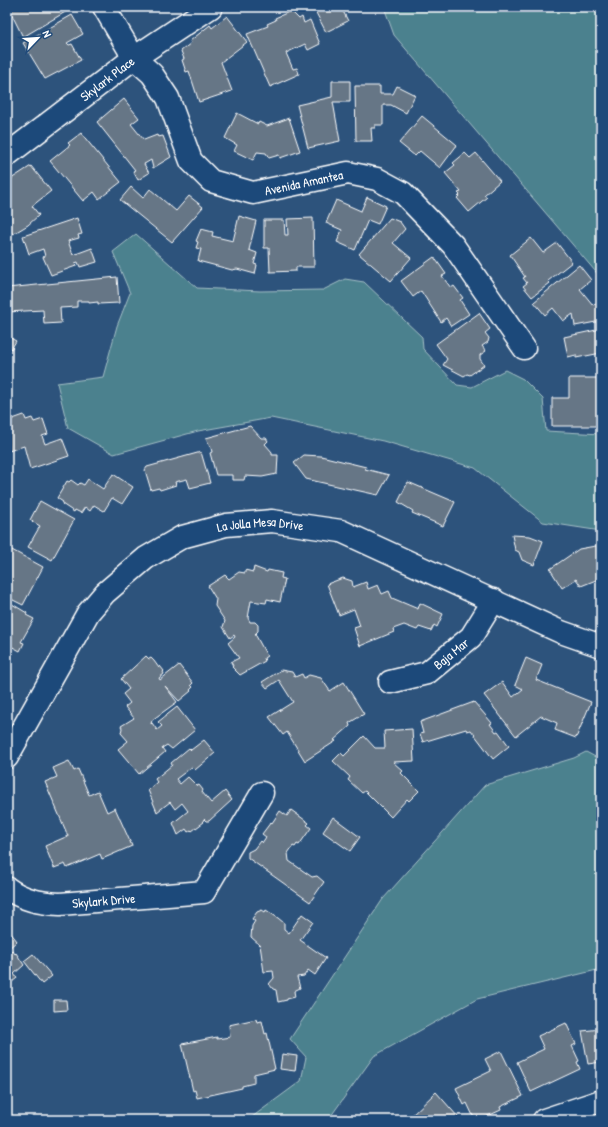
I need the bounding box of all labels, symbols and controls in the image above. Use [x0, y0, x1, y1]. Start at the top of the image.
north arrow [18, 18, 58, 58]
text: N [39, 28, 55, 40]
street label: Skylark Place [76, 52, 138, 105]
street label: Avenida Amantea [263, 165, 345, 199]
street label: La Jolla Mesa Drive [215, 512, 305, 536]
street label: Baja Mar [429, 634, 472, 673]
street label: Skylark Drive [71, 889, 136, 912]

